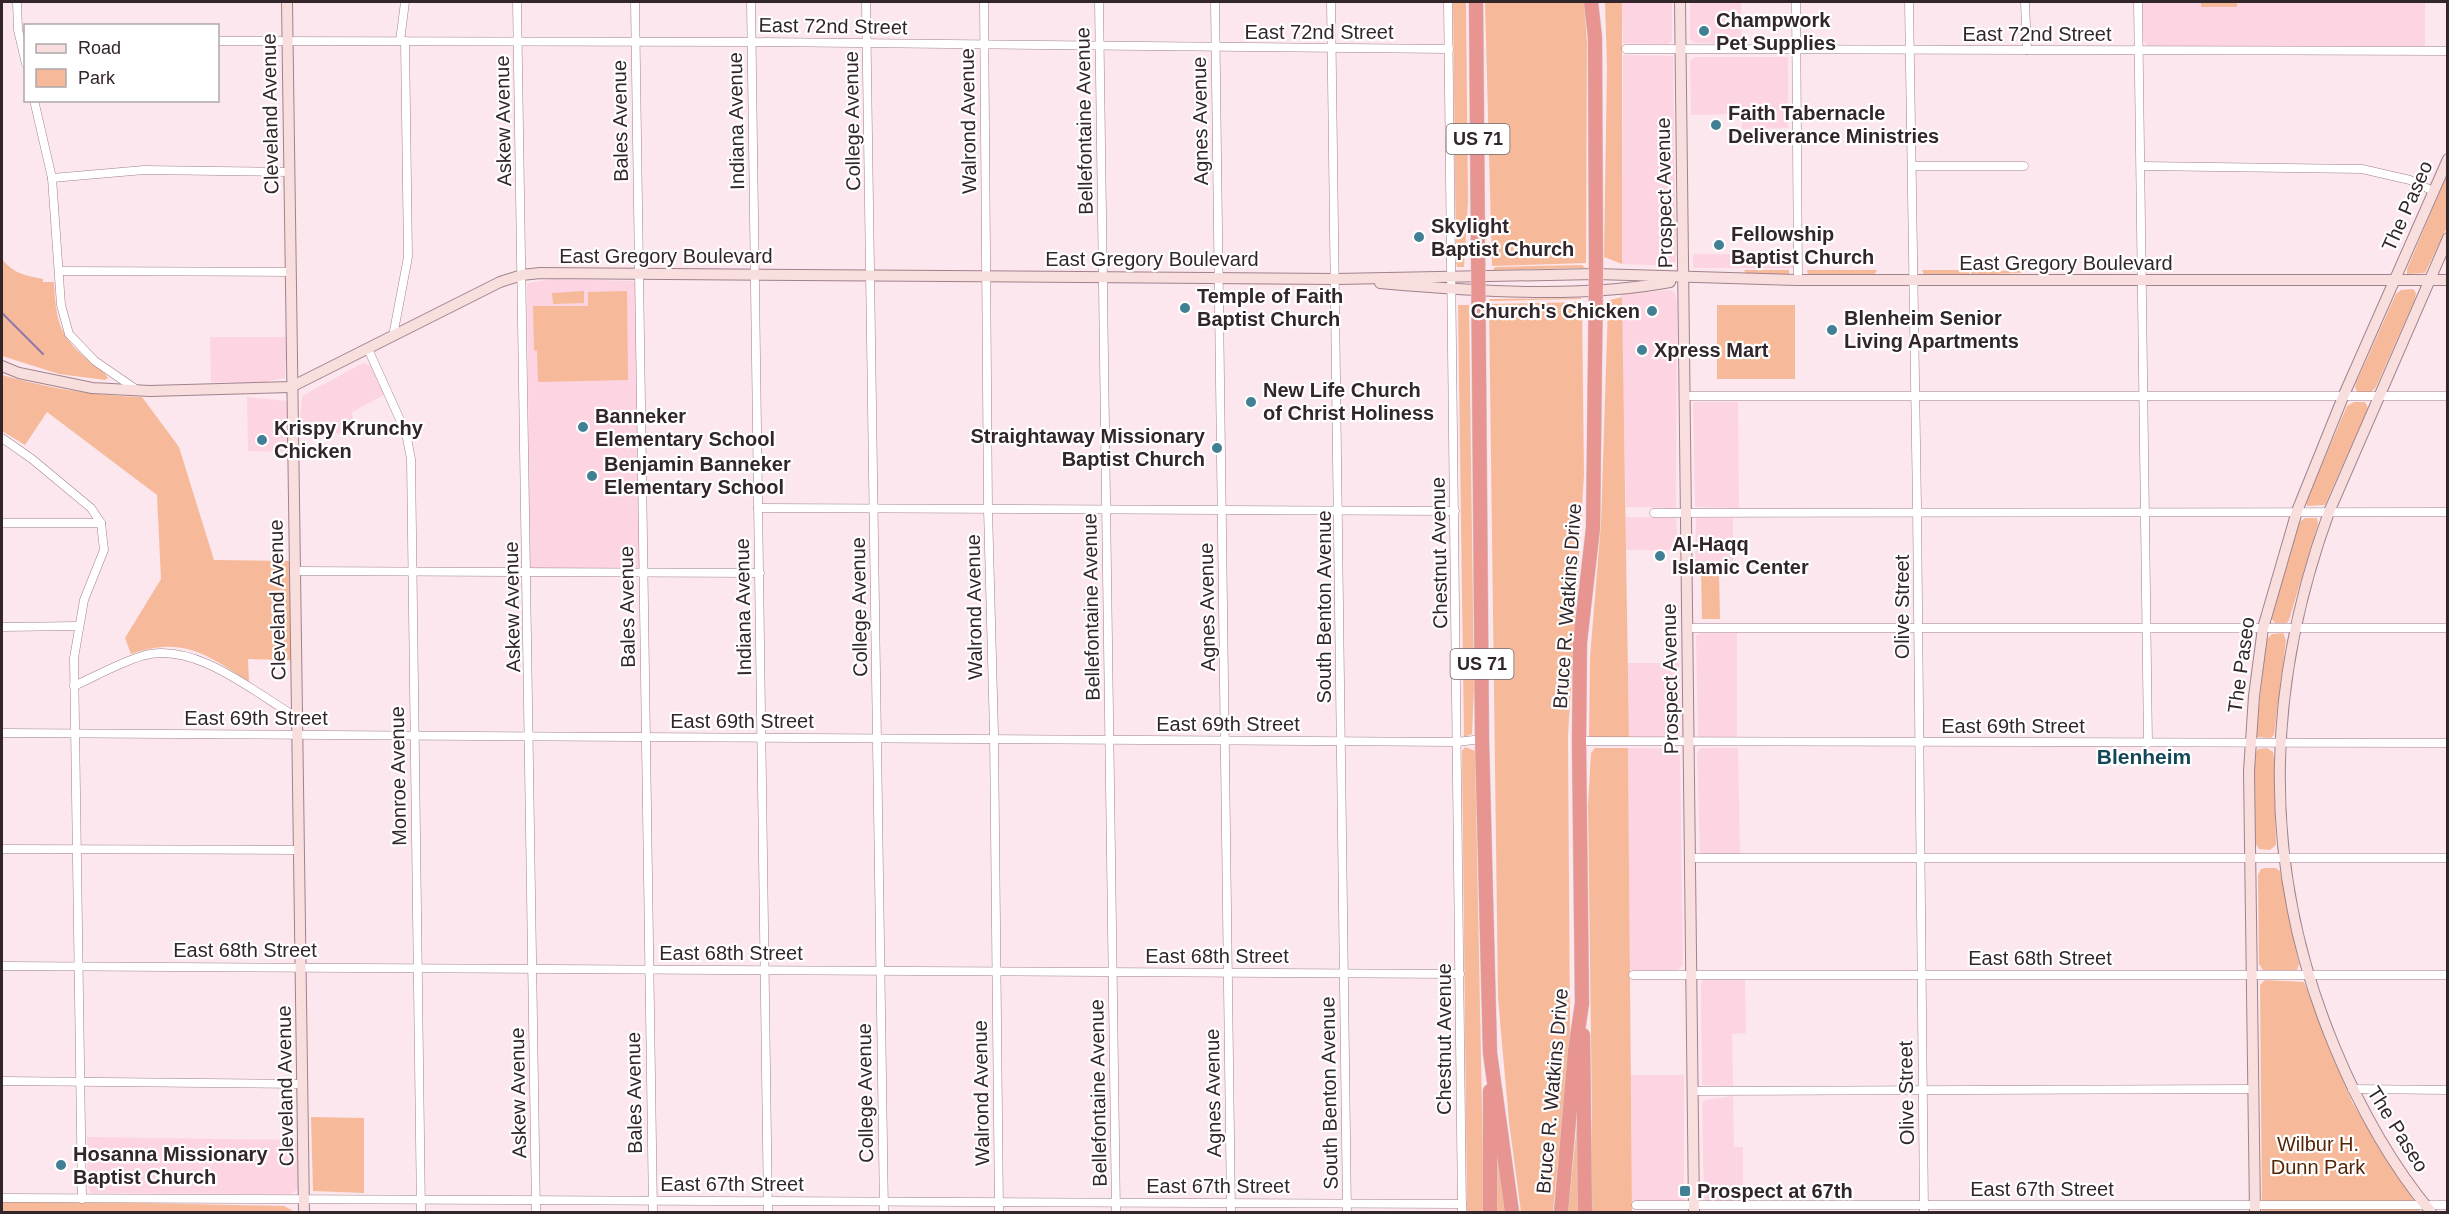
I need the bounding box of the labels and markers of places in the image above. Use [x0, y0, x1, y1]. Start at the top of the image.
place label: Champwork Pet Supplies [1716, 9, 1836, 54]
marker: Champwork Pet Supplies [1697, 24, 1711, 38]
place label: Faith Tabernacle Deliverance Ministries [1728, 102, 1939, 147]
marker: Faith Tabernacle Deliverance Ministries [1709, 118, 1723, 132]
place label: Skylight Baptist Church [1431, 215, 1574, 260]
place label: Fellowship Baptist Church [1731, 223, 1874, 268]
marker: Skylight Baptist Church [1412, 230, 1426, 244]
marker: Fellowship Baptist Church [1712, 238, 1726, 252]
place label: Temple of Faith Baptist Church [1197, 285, 1343, 330]
place label: Church's Chicken [1471, 300, 1640, 322]
marker: Temple of Faith Baptist Church [1178, 301, 1192, 315]
marker: Church's Chicken [1645, 304, 1659, 318]
place label: Blenheim Senior Living Apartments [1844, 307, 2019, 352]
marker: Blenheim Senior Living Apartments [1825, 323, 1839, 337]
place label: Xpress Mart [1654, 339, 1769, 361]
marker: Xpress Mart [1635, 343, 1649, 357]
place label: New Life Church of Christ Holiness [1263, 379, 1434, 424]
marker: New Life Church of Christ Holiness [1244, 395, 1258, 409]
place label: Banneker Elementary School [595, 405, 775, 450]
place label: Krispy Krunchy Chicken [274, 417, 424, 462]
marker: Banneker Elementary School [576, 420, 590, 434]
place label: Straightaway Missionary Baptist Church [970, 425, 1206, 470]
marker: Krispy Krunchy Chicken [255, 433, 269, 447]
marker: Straightaway Missionary Baptist Church [1210, 441, 1224, 455]
place label: Benjamin Banneker Elementary School [604, 453, 791, 498]
marker: Benjamin Banneker Elementary School [585, 469, 599, 483]
place label: Al-Haqq Islamic Center [1672, 533, 1809, 578]
marker: Al-Haqq Islamic Center [1653, 549, 1667, 563]
place label: Hosanna Missionary Baptist Church [73, 1143, 268, 1188]
marker: Hosanna Missionary Baptist Church [54, 1158, 68, 1172]
place label: Prospect at 67th [1697, 1180, 1853, 1202]
marker: Prospect at 67th [1678, 1184, 1692, 1198]

